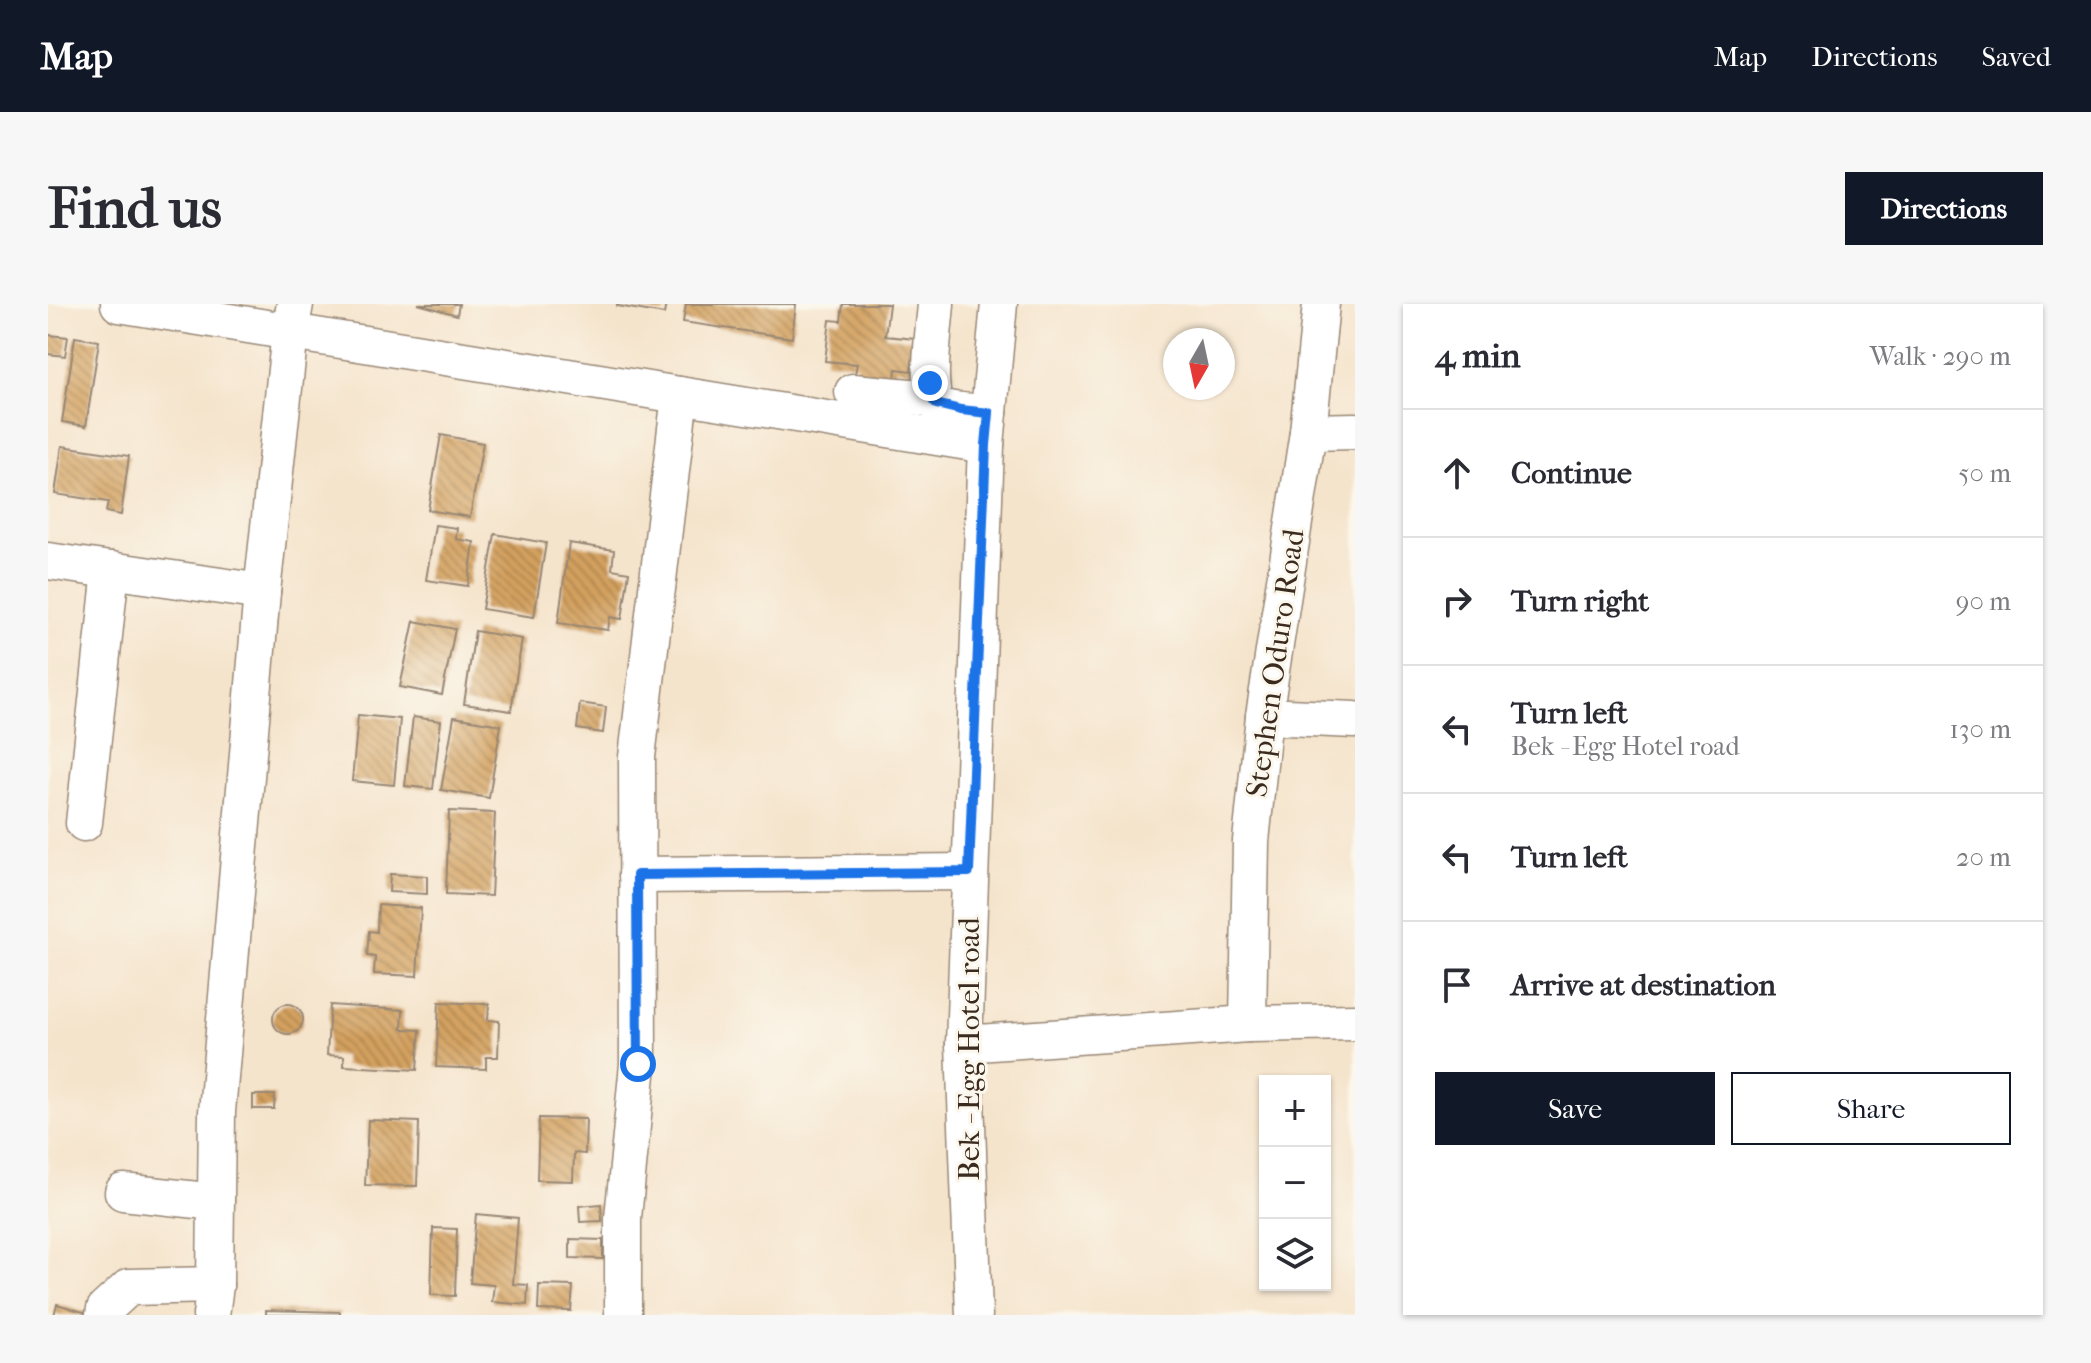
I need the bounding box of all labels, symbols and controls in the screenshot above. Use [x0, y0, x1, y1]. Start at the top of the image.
text: Map [40, 34, 113, 79]
text: Map [1714, 40, 1767, 73]
text: Directions [1811, 40, 1938, 73]
text: Saved [1982, 40, 2051, 73]
button: Directions [1845, 172, 2043, 245]
text: Find us [48, 176, 222, 241]
north arrow [1163, 328, 1235, 400]
text: 4 min [1435, 336, 1520, 376]
text: Walk · 290 m [1870, 341, 2011, 372]
route end [912, 365, 948, 401]
icon: ahead [1435, 451, 1479, 495]
text: Continue [1511, 456, 1632, 491]
text: 50 m [1958, 458, 2011, 489]
street label: Stephen Oduro Road [1239, 526, 1312, 799]
icon: right [1435, 579, 1479, 623]
text: Turn right [1511, 584, 1649, 619]
text: 90 m [1956, 586, 2011, 617]
text: Turn left [1511, 696, 1628, 731]
icon: left [1435, 707, 1479, 751]
text: 130 m [1950, 714, 2011, 745]
text: Bek - Egg Hotel road [1511, 731, 1740, 762]
icon: left [1435, 835, 1479, 879]
text: Turn left [1511, 840, 1628, 875]
text: 20 m [1956, 842, 2011, 873]
street label: Bek - Egg Hotel road [952, 916, 987, 1181]
icon: arrive [1435, 963, 1479, 1007]
text: Arrive at destination [1511, 968, 1776, 1003]
route start [620, 1046, 656, 1082]
button: Save [1435, 1072, 1715, 1145]
button: Share [1731, 1072, 2011, 1145]
map controls [1259, 1075, 1331, 1291]
button: + [1259, 1075, 1331, 1147]
button: − [1259, 1147, 1331, 1219]
button: layers [1259, 1219, 1331, 1291]

